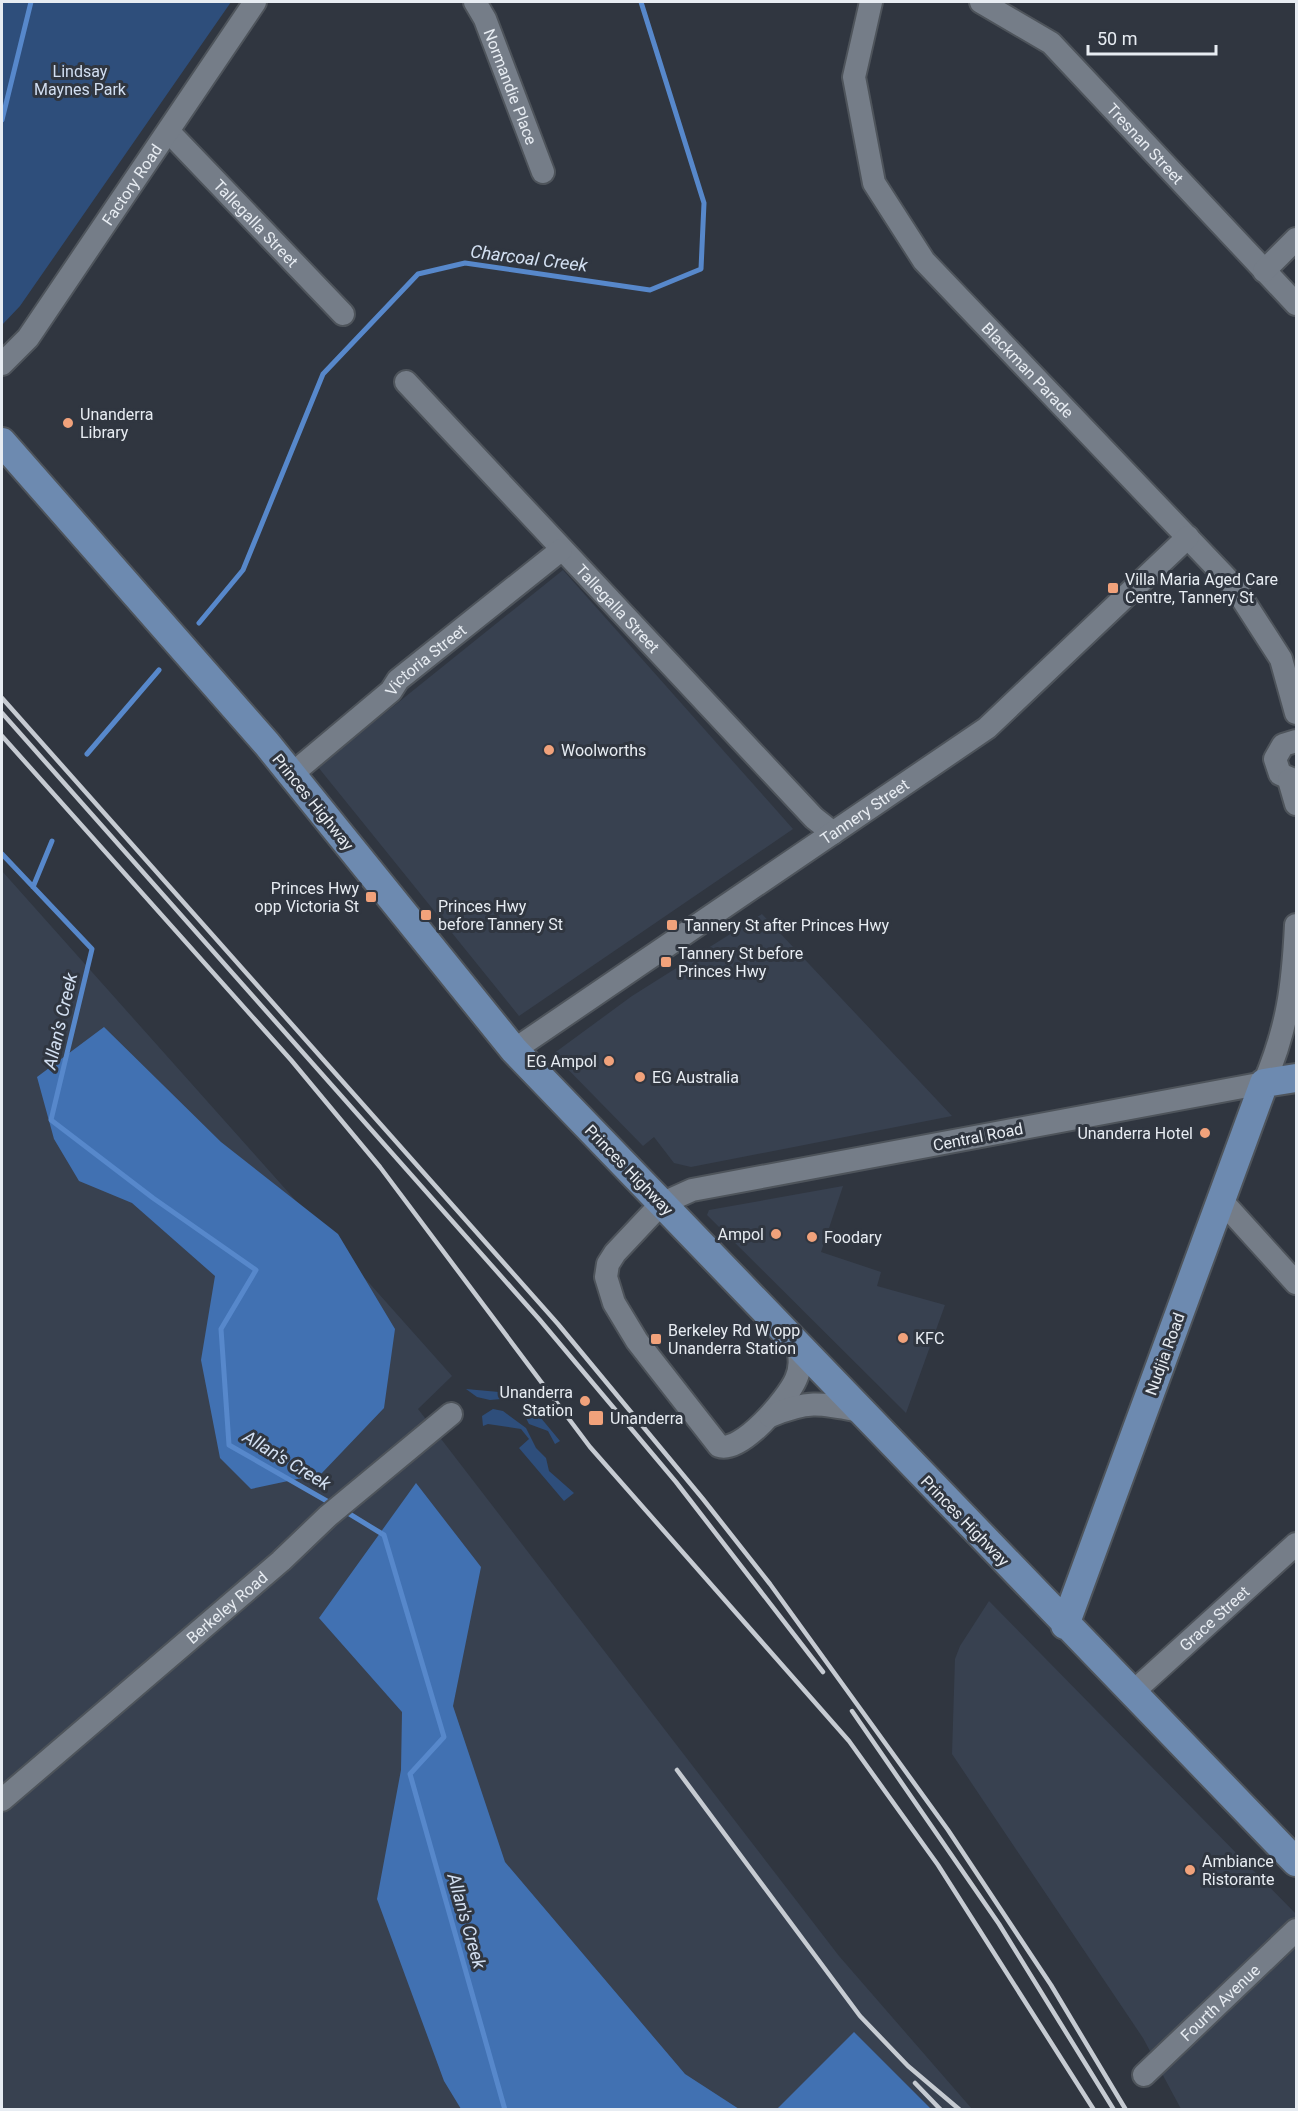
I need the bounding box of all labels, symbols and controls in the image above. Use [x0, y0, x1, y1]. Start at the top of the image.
scale bar [1088, 18, 1216, 56]
street label: Normandie Place [480, 26, 541, 147]
text: 50 m [1097, 28, 1137, 49]
park label: Lindsay Maynes Park [34, 62, 127, 99]
street label: Tresnan Street [1103, 99, 1188, 188]
street label: Factory Road [98, 140, 166, 229]
street label: Tallegalla Street [210, 175, 302, 271]
water label: Charcoal Creek [469, 240, 590, 276]
street label: Blackman Parade [978, 318, 1078, 422]
place label: Unanderra Library [80, 405, 154, 442]
marker: Unanderra Library [61, 416, 75, 430]
street label: Tallegalla Street [572, 560, 664, 656]
place label: Villa Maria Aged Care Centre, Tannery St [1125, 570, 1278, 607]
marker: Villa Maria Aged Care Centre, Tannery St [1106, 581, 1120, 595]
street label: Victoria Street [381, 620, 470, 699]
place label: Woolworths [561, 741, 646, 760]
marker: Woolworths [542, 743, 556, 757]
street label: Princes Highway [268, 750, 358, 854]
street label: Tannery Street [817, 775, 912, 848]
place label: Princes Hwy opp Victoria St [255, 879, 359, 916]
marker: Princes Hwy opp Victoria St [364, 890, 378, 904]
place label: Princes Hwy before Tannery St [438, 897, 563, 934]
marker: Princes Hwy before Tannery St [419, 908, 433, 922]
place label: Tannery St after Princes Hwy [684, 916, 889, 935]
marker: Tannery St after Princes Hwy [665, 918, 679, 932]
place label: Tannery St before Princes Hwy [678, 944, 803, 981]
marker: Tannery St before Princes Hwy [659, 955, 673, 969]
water label: Allan's Creek [38, 970, 82, 1072]
place label: EG Ampol [527, 1052, 597, 1071]
marker: EG Ampol [602, 1054, 616, 1068]
place label: EG Australia [652, 1068, 739, 1087]
marker: EG Australia [633, 1070, 647, 1084]
street label: Central Road [931, 1119, 1025, 1155]
street label: Princes Highway [581, 1121, 677, 1220]
place label: Unanderra Hotel [1077, 1124, 1193, 1143]
marker: Unanderra Hotel [1198, 1126, 1212, 1140]
place label: Ampol [718, 1225, 764, 1244]
marker: Ampol [769, 1227, 783, 1241]
place label: Foodary [824, 1228, 882, 1247]
marker: Foodary [805, 1230, 819, 1244]
street label: Nudjia Road [1141, 1310, 1189, 1398]
place label: Berkeley Rd W opp Unanderra Station [668, 1321, 800, 1358]
place label: KFC [915, 1329, 944, 1348]
marker: KFC [896, 1331, 910, 1345]
marker: Berkeley Rd W opp Unanderra Station [649, 1332, 663, 1346]
place label: Unanderra Station [500, 1383, 573, 1420]
marker: Unanderra Station [578, 1394, 592, 1408]
marker: Unanderra [587, 1409, 605, 1427]
place label: Unanderra [610, 1409, 684, 1428]
water label: Allan's Creek [239, 1425, 336, 1495]
street label: Princes Highway [917, 1472, 1013, 1571]
street label: Berkeley Road [182, 1567, 271, 1647]
street label: Grace Street [1175, 1582, 1253, 1655]
place label: Ambiance Ristorante [1202, 1852, 1275, 1889]
marker: Ambiance Ristorante [1183, 1863, 1197, 1877]
water label: Allan's Creek [443, 1870, 491, 1972]
street label: Fourth Avenue [1176, 1960, 1264, 2045]

